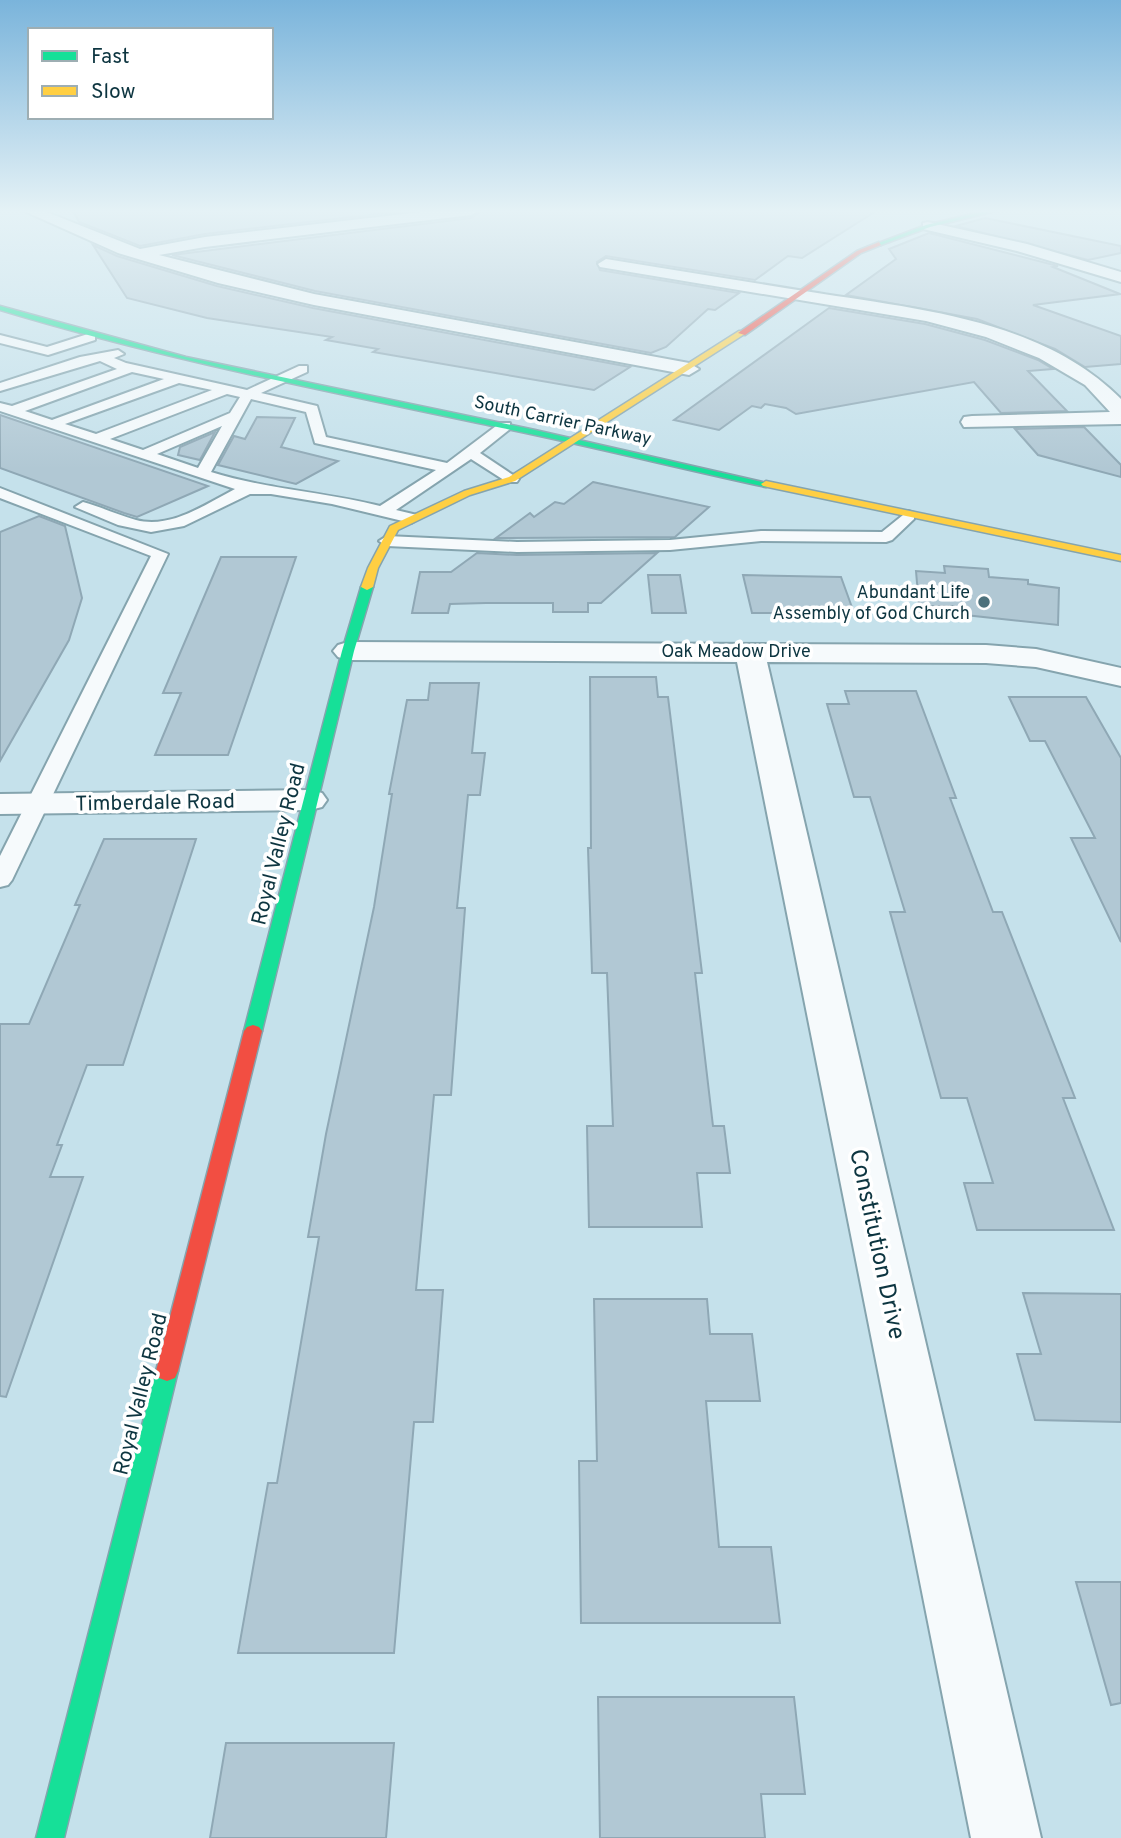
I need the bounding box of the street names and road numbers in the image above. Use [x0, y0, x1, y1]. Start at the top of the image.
street label: South Carrier Parkway [472, 391, 654, 452]
street label: Oak Meadow Drive [661, 641, 811, 664]
street label: Royal Valley Road [246, 760, 313, 928]
street label: Timberdale Road [75, 789, 235, 818]
street label: Constitution Drive [841, 1146, 911, 1342]
street label: Royal Valley Road [108, 1310, 175, 1478]

